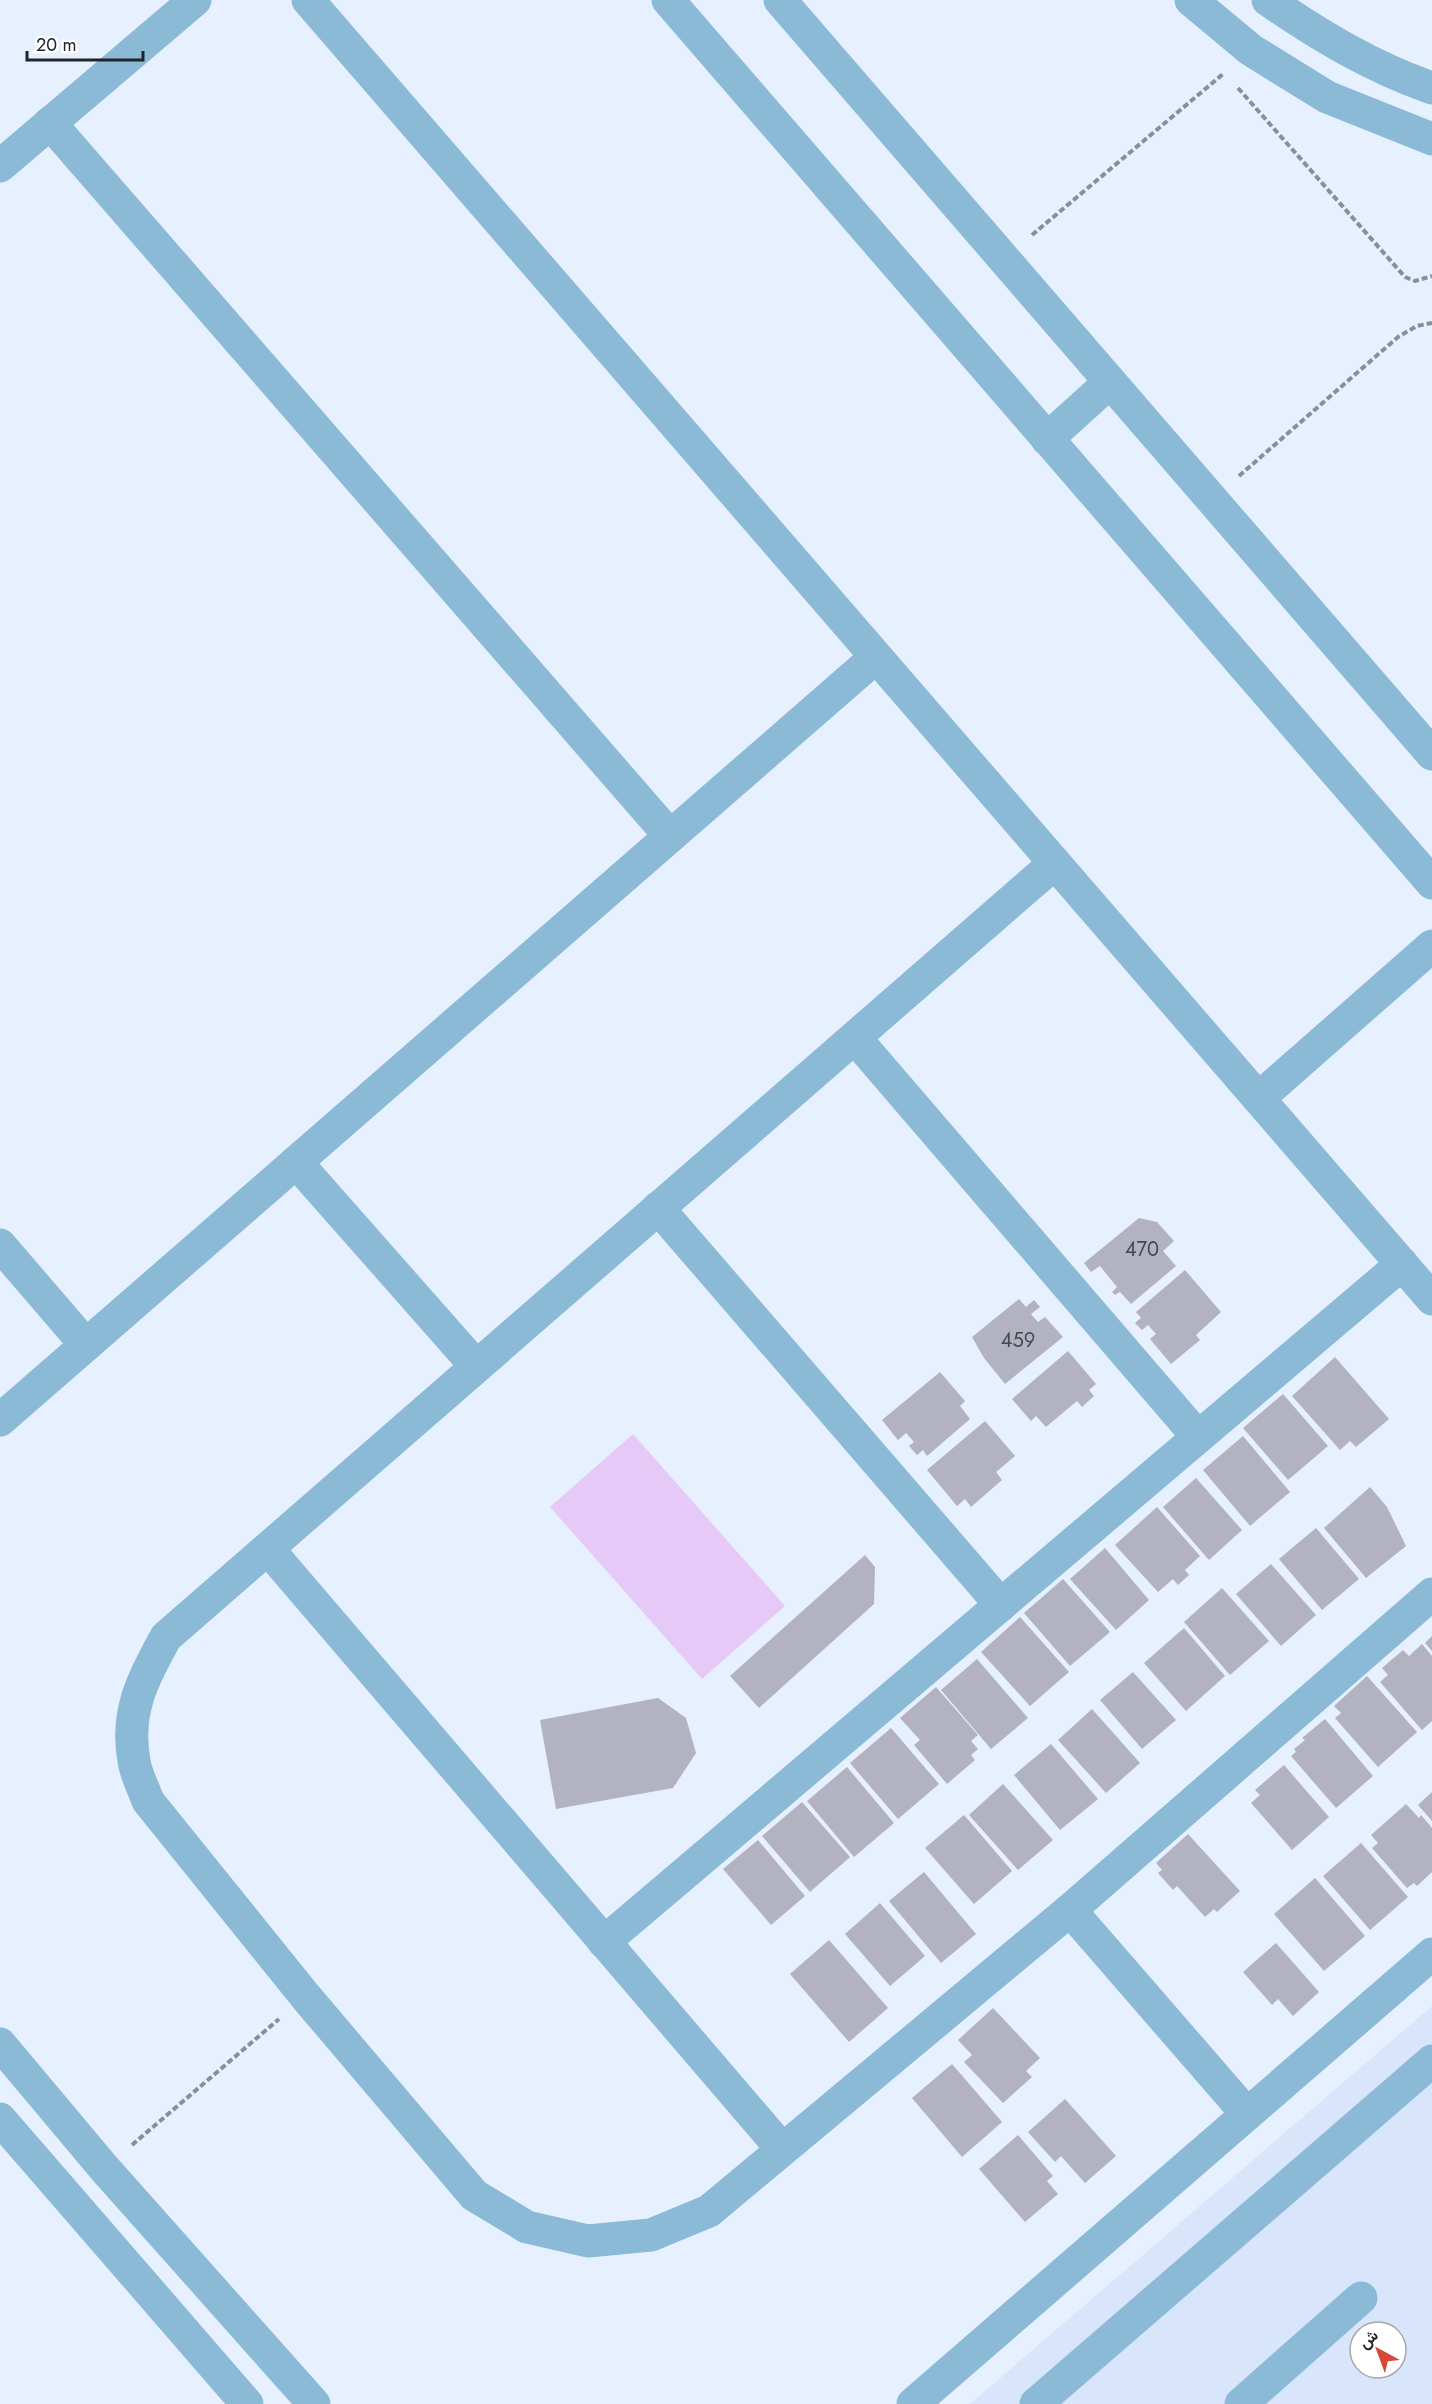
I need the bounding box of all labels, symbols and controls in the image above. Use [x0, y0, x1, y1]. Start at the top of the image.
scale bar [27, 24, 142, 62]
text: 20 m [36, 32, 76, 58]
house number: 470 [1125, 1235, 1159, 1264]
house number: 459 [1001, 1326, 1035, 1355]
north arrow [1348, 2320, 1408, 2380]
text: ش [1354, 2324, 1383, 2354]

